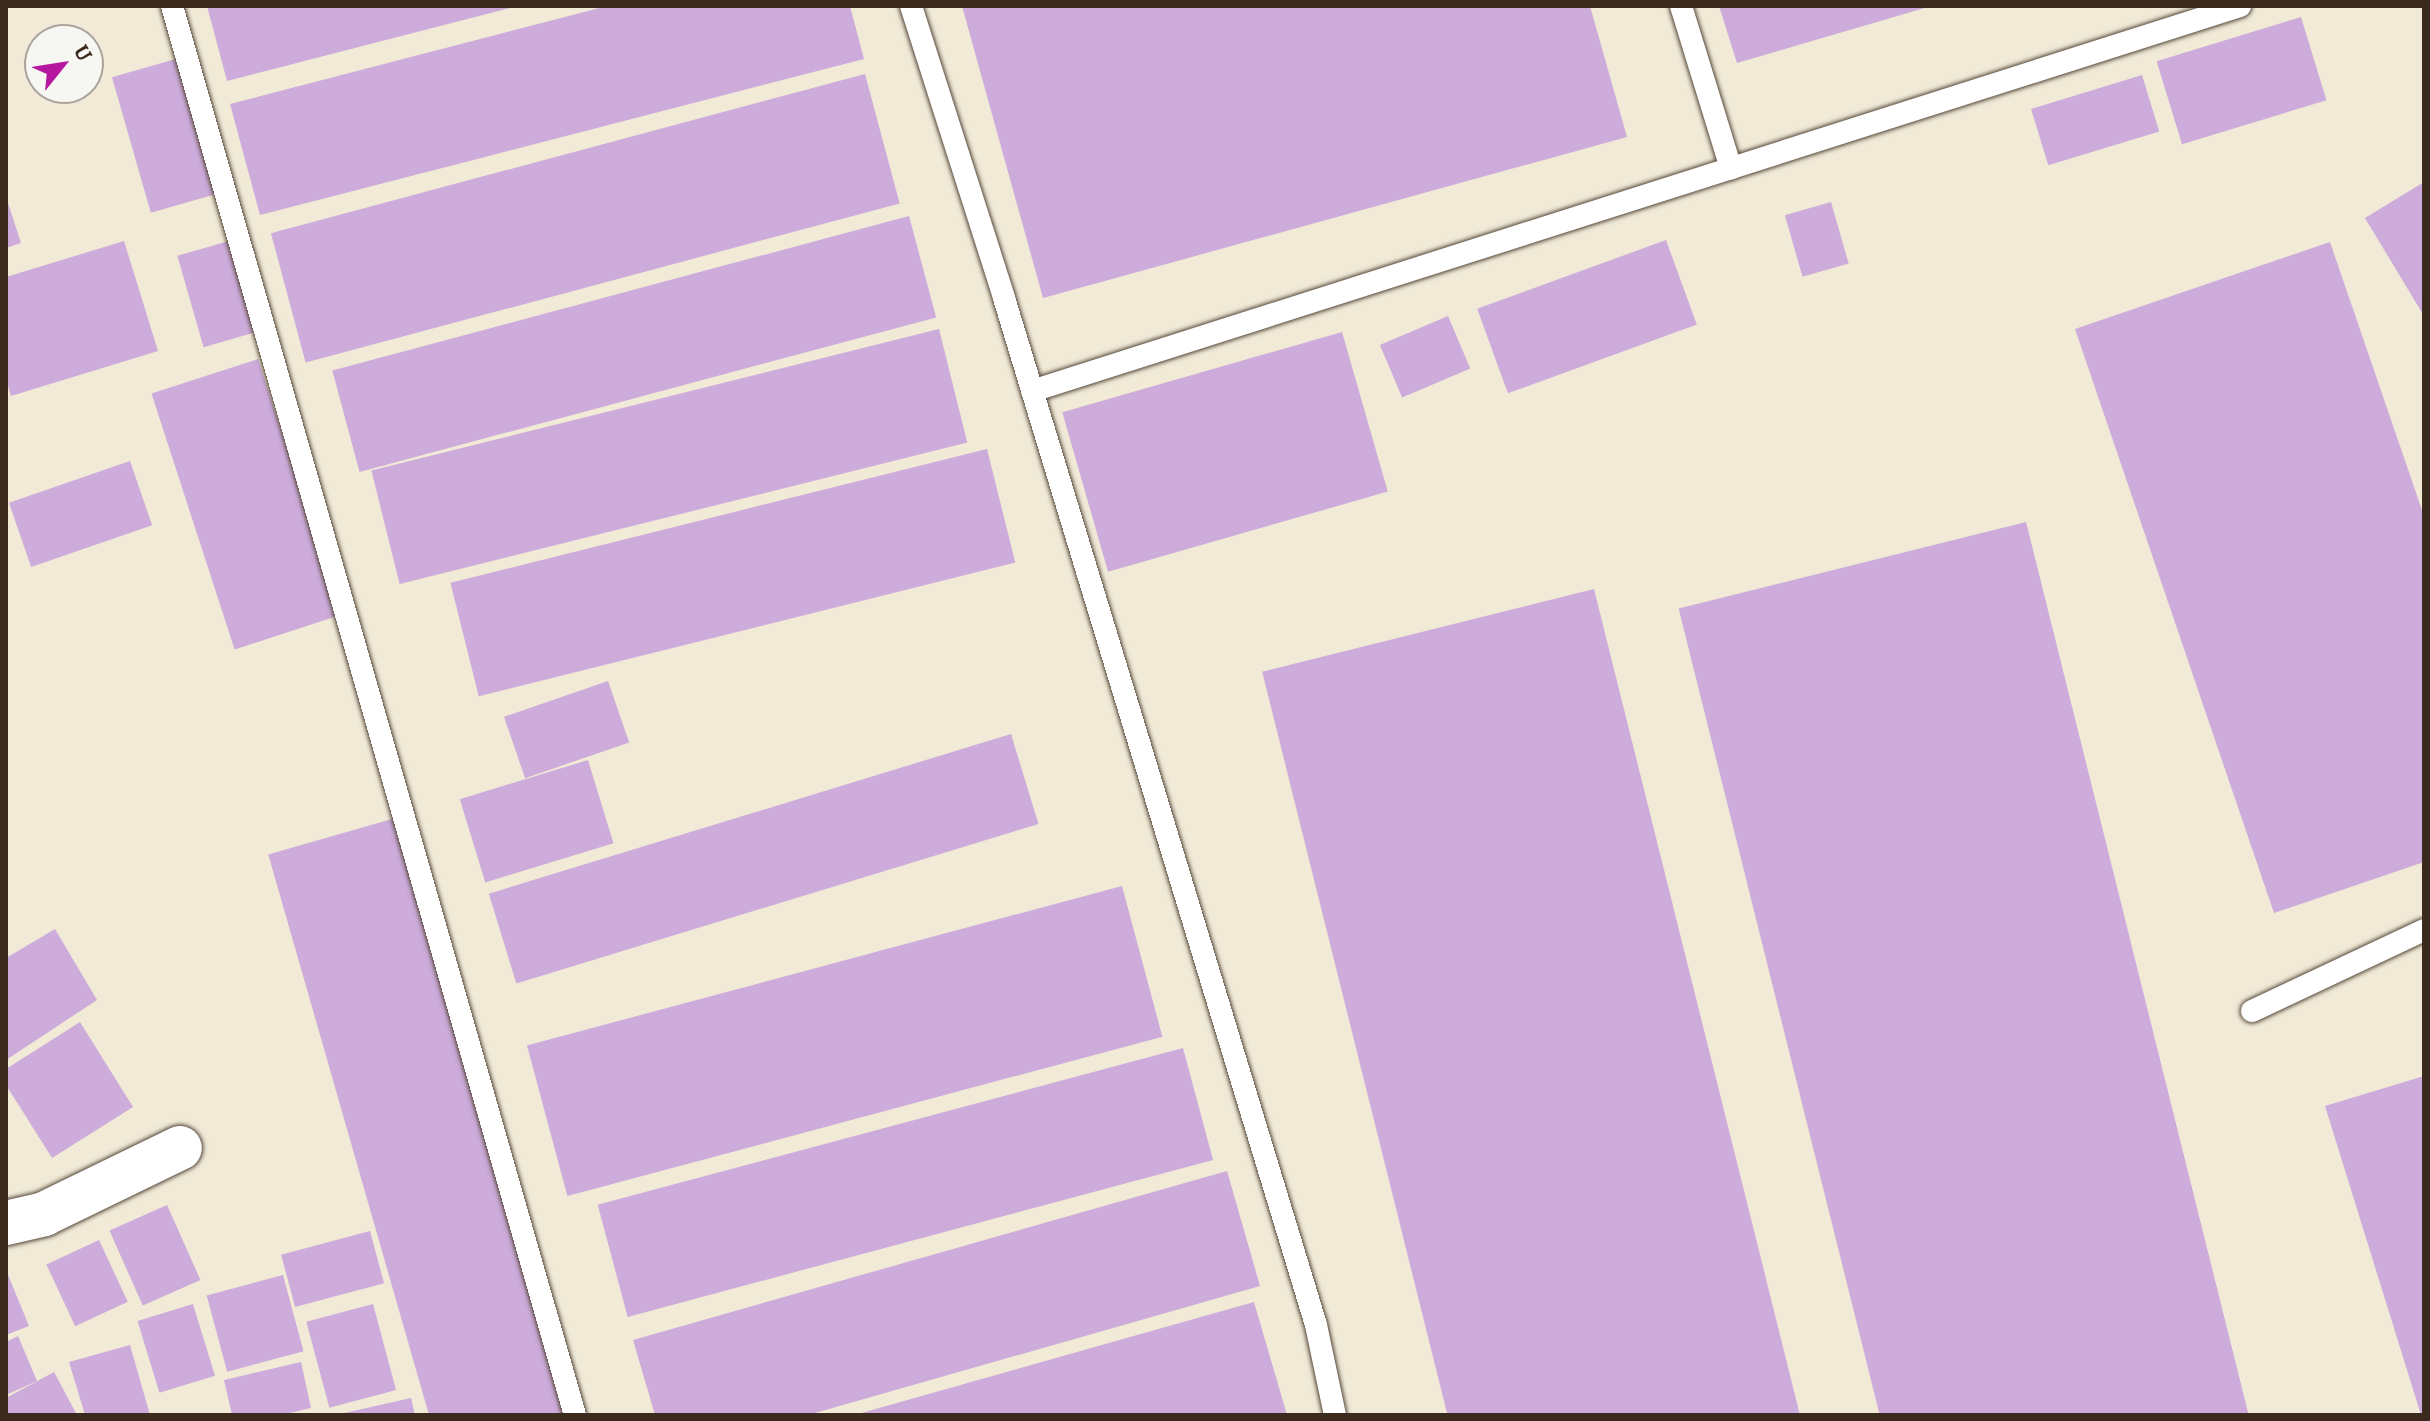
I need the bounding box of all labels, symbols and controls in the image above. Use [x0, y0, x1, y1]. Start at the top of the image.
north arrow [24, 24, 104, 104]
text: U [66, 39, 100, 67]

